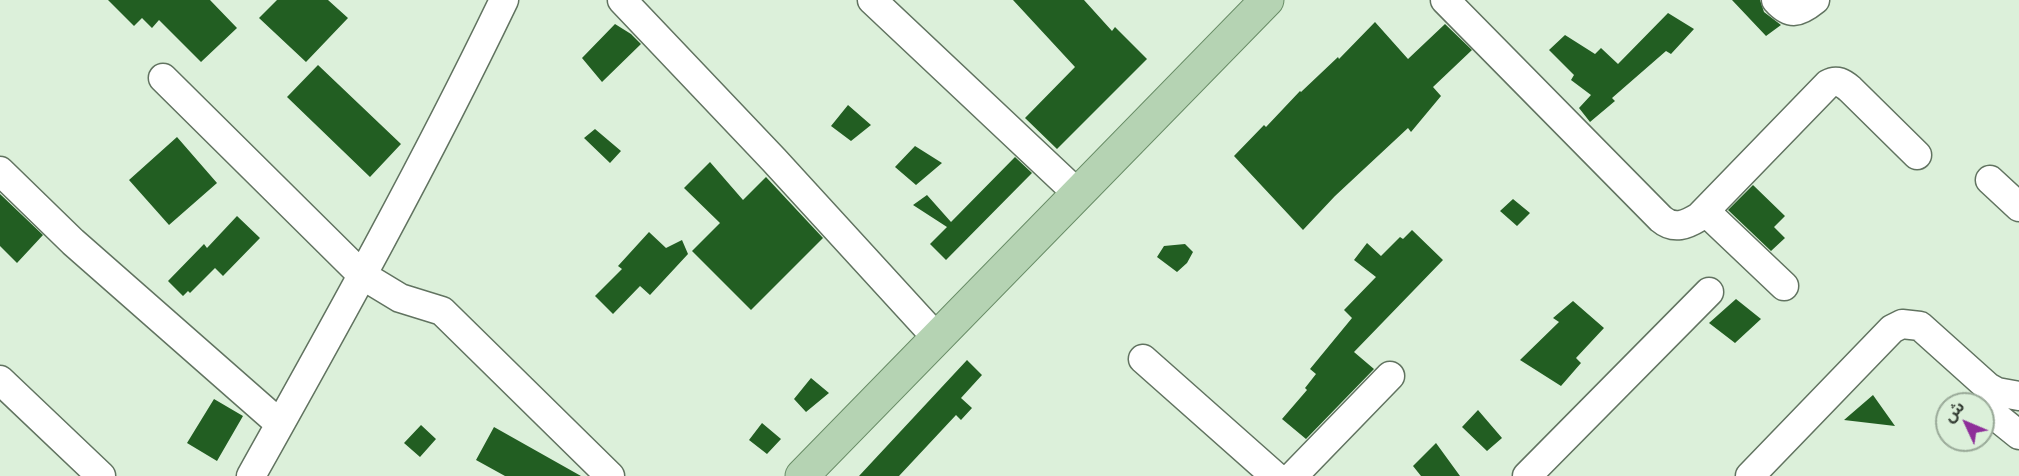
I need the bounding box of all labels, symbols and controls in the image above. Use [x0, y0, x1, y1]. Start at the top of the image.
north arrow [1935, 392, 1995, 452]
text: ش [1939, 396, 1968, 426]

